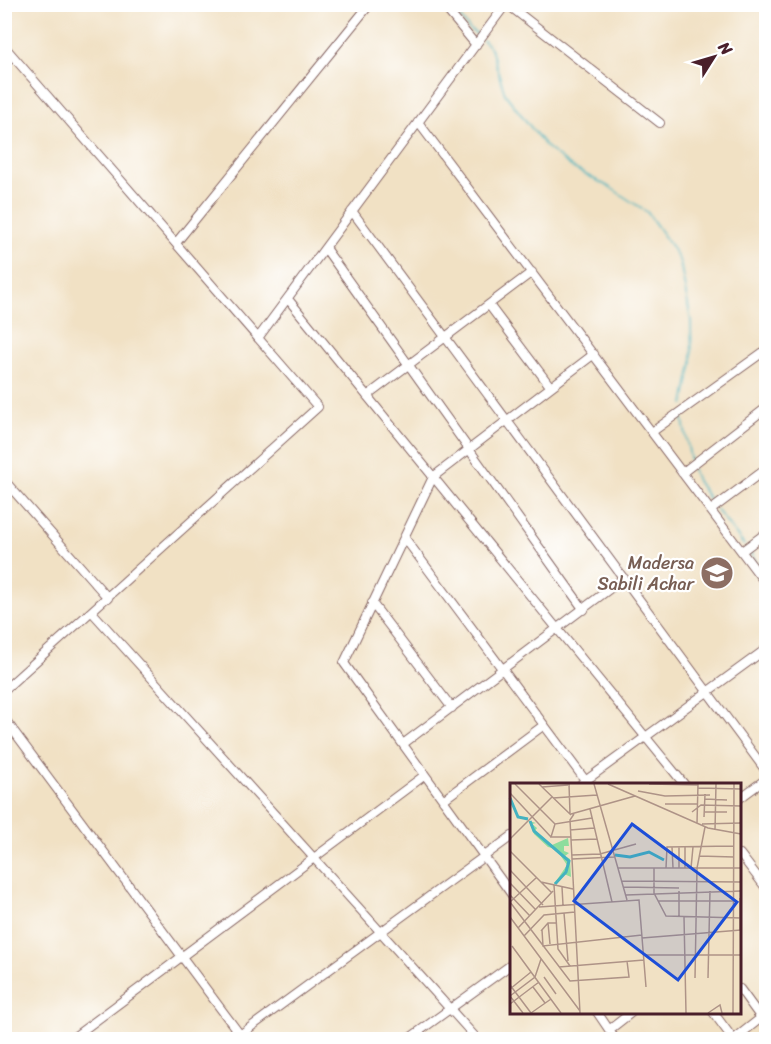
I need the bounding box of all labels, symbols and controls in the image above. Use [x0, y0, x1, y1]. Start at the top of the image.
north arrow [684, 27, 744, 87]
text: N [710, 34, 741, 62]
place label: Madersa Sabili Achar [597, 547, 696, 600]
school or university icon: Madersa Sabili Achar [699, 555, 735, 591]
inset map [510, 783, 741, 1014]

